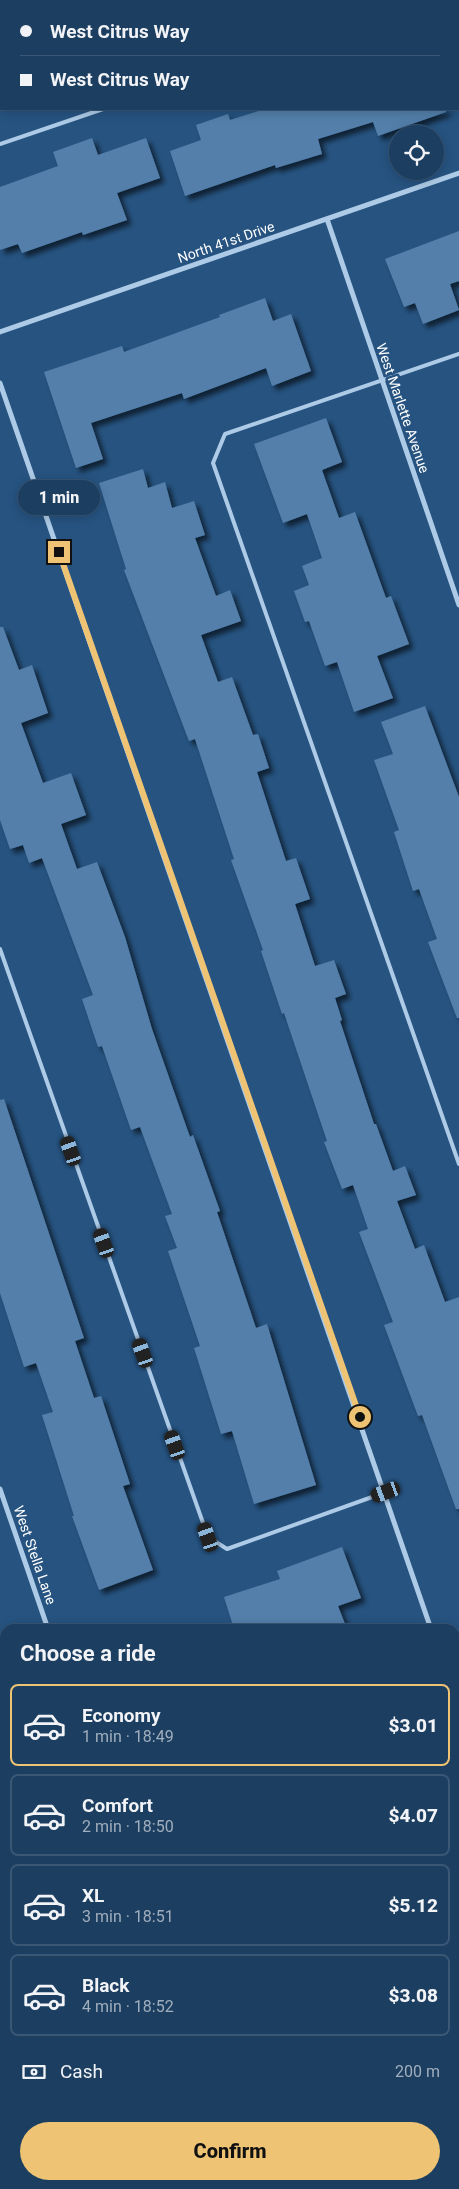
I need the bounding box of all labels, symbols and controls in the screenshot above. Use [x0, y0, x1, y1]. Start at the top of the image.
text: West Citrus Way [50, 20, 189, 43]
text: West Citrus Way [50, 68, 189, 91]
map controls [389, 125, 444, 180]
button: locate [389, 125, 444, 180]
street label: North 41st Drive [176, 218, 276, 266]
street label: West Marlette Avenue [373, 341, 433, 475]
callout: 1 min [18, 480, 100, 514]
text: 1 min [39, 488, 79, 507]
route end [48, 541, 70, 563]
car [59, 1134, 82, 1168]
car [92, 1226, 115, 1260]
car [131, 1336, 154, 1370]
route start [349, 1406, 371, 1428]
car [163, 1428, 186, 1462]
car [369, 1480, 402, 1504]
street label: West Stella Lane [11, 1503, 59, 1607]
car [196, 1520, 219, 1554]
text: Choose a ride [20, 1641, 156, 1666]
icon: car [22, 1703, 67, 1748]
text: Economy [82, 1704, 161, 1727]
text: $3.01 [389, 1714, 438, 1737]
text: 1 min · 18:49 [82, 1727, 174, 1746]
icon: car [22, 1793, 67, 1838]
text: Comfort [82, 1794, 153, 1817]
text: $4.07 [389, 1804, 438, 1827]
text: 2 min · 18:50 [82, 1817, 174, 1836]
icon: car [22, 1883, 67, 1928]
text: XL [82, 1884, 104, 1907]
text: $5.12 [389, 1894, 438, 1917]
text: 3 min · 18:51 [82, 1907, 174, 1926]
icon: car [22, 1973, 67, 2018]
text: Black [82, 1974, 129, 1997]
text: $3.08 [389, 1984, 438, 2007]
text: 4 min · 18:52 [82, 1997, 174, 2016]
icon: cash [20, 2058, 48, 2086]
text: Cash [60, 2060, 103, 2083]
text: 200 m [395, 2062, 440, 2081]
button: Confirm [20, 2122, 440, 2180]

